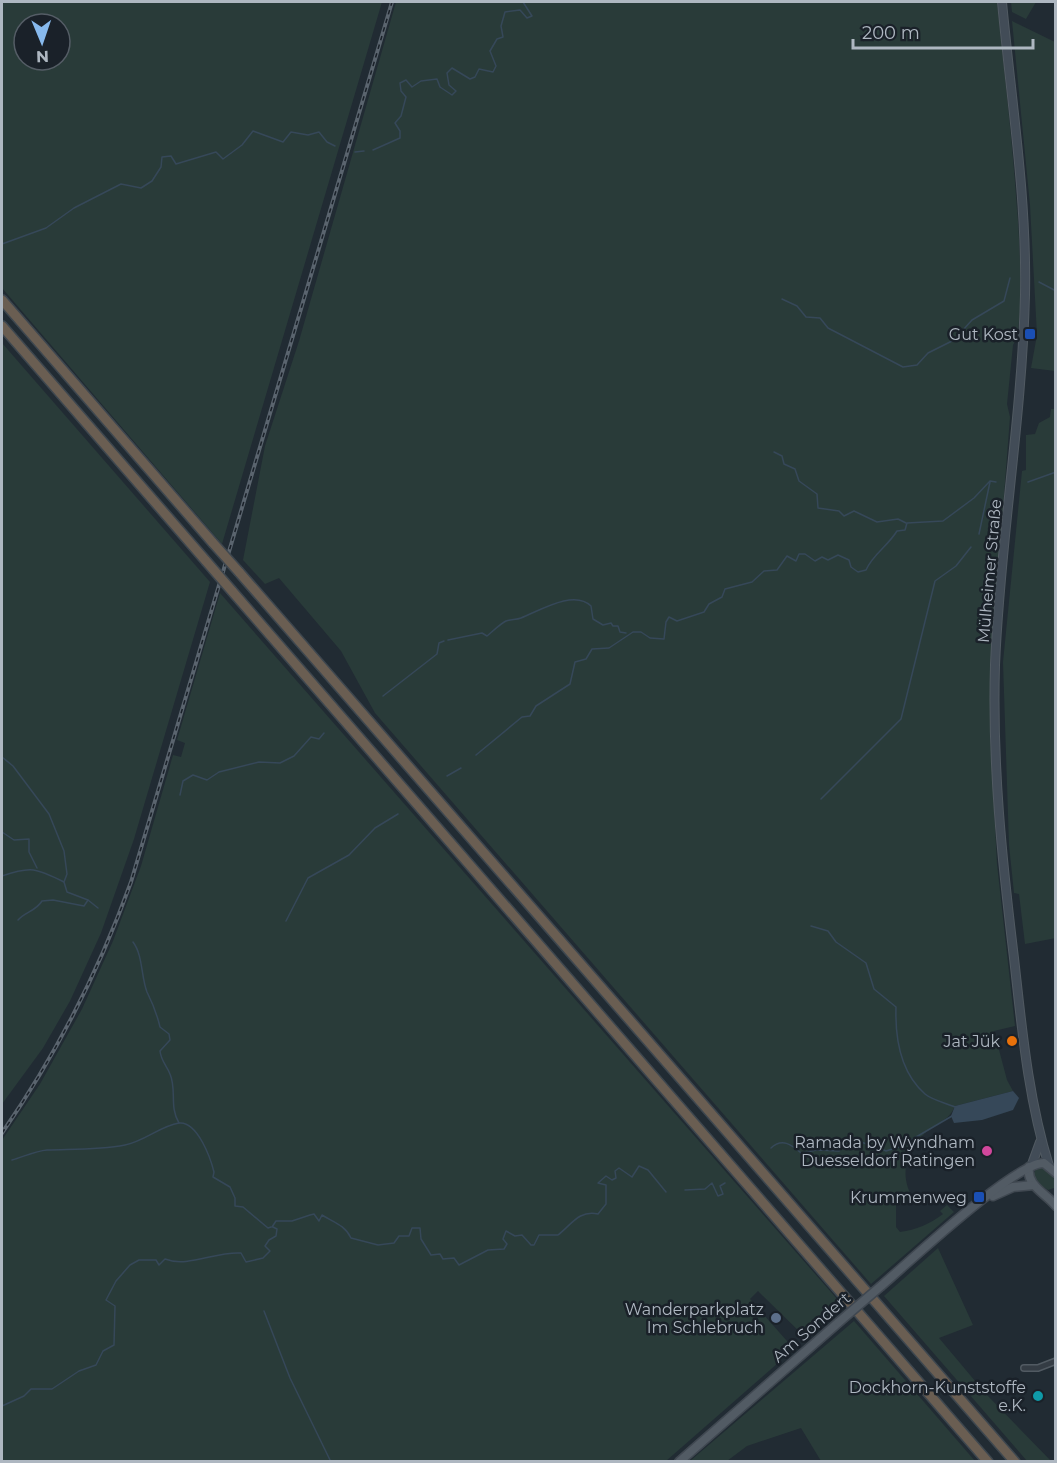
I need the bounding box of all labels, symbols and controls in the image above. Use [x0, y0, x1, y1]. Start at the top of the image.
north arrow [12, 12, 72, 72]
scale bar [853, 12, 1033, 50]
text: 200 m [862, 22, 920, 44]
text: N [36, 47, 49, 66]
place label: Gut Kost [949, 325, 1019, 344]
marker: Gut Kost [1023, 327, 1037, 341]
street label: Mülheimer Straße [974, 498, 1005, 644]
place label: Jat Jük [943, 1032, 1000, 1051]
marker: Jat Jük [1005, 1034, 1019, 1048]
place label: Ramada by Wyndham Duesseldorf Ratingen [794, 1133, 975, 1170]
marker: Ramada by Wyndham Duesseldorf Ratingen [980, 1144, 994, 1158]
place label: Krummenweg [850, 1188, 967, 1207]
marker: Krummenweg [972, 1190, 986, 1204]
street label: Am Sondert [768, 1288, 855, 1366]
place label: Wanderparkplatz Im Schlebruch [625, 1300, 764, 1337]
marker: Wanderparkplatz Im Schlebruch [769, 1311, 783, 1325]
place label: Dockhorn-Kunststoffe e.K. [849, 1378, 1026, 1415]
marker: Dockhorn-Kunststoffe e.K. [1031, 1389, 1045, 1403]

